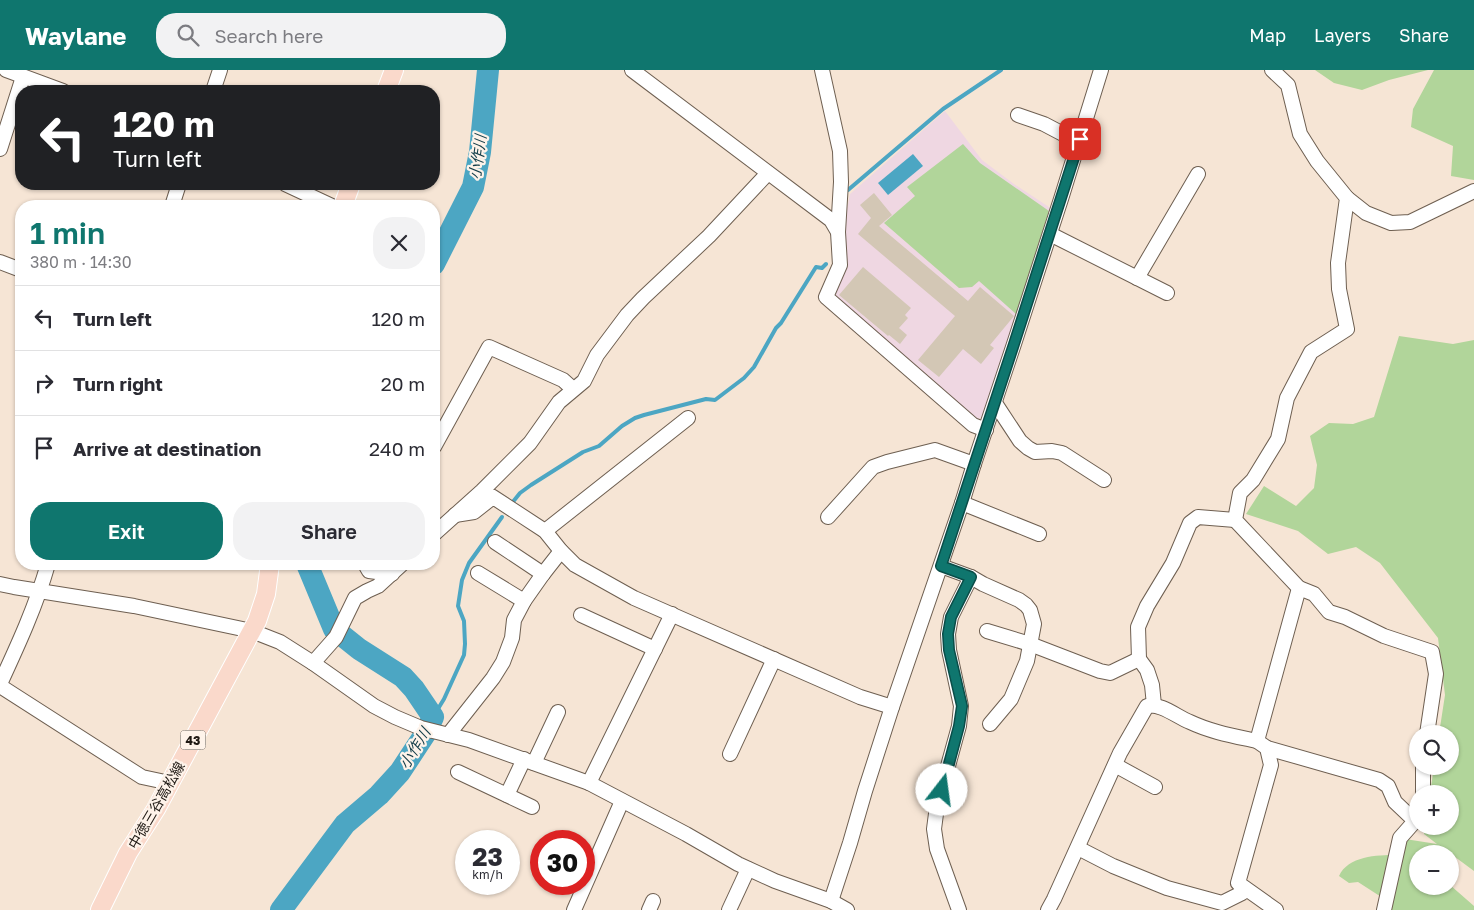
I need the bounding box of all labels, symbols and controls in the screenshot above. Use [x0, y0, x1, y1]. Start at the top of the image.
search box [156, 13, 506, 58]
text: Waylane [25, 21, 126, 50]
icon: search [174, 21, 202, 49]
text: Search here [214, 24, 323, 47]
text: Map [1249, 24, 1286, 46]
text: Layers [1314, 24, 1371, 46]
text: Share [1399, 24, 1449, 46]
text: 120 m [113, 103, 215, 145]
icon: left [30, 105, 95, 170]
pin [1059, 118, 1101, 160]
icon: arrive [1066, 125, 1094, 153]
water label: 小作川 [465, 131, 489, 181]
text: Turn left [113, 145, 202, 172]
text: 1 min [30, 215, 105, 251]
button: close [373, 217, 425, 269]
text: 380 m · 14:30 [30, 252, 132, 272]
icon: left [30, 304, 58, 332]
text: Turn left [73, 307, 152, 330]
text: 120 m [371, 307, 425, 330]
icon: right [30, 369, 58, 397]
text: Turn right [73, 372, 163, 395]
text: 20 m [381, 372, 425, 395]
icon: arrive [30, 434, 58, 462]
text: Arrive at destination [73, 437, 261, 460]
text: 240 m [369, 437, 425, 460]
button: Exit [30, 502, 223, 560]
button: Share [233, 502, 425, 560]
water label: 小作川 [394, 722, 435, 772]
map controls [1409, 725, 1459, 895]
button: search [1409, 725, 1459, 775]
road number: 43 [180, 730, 206, 750]
street label: 中徳三谷高松線 [124, 758, 188, 852]
position arrow [915, 763, 967, 815]
button: + [1409, 785, 1459, 835]
speed limit sign: 30 [530, 830, 595, 895]
text: 23 [472, 841, 503, 872]
button: − [1409, 845, 1459, 895]
text: km/h [472, 867, 503, 882]

